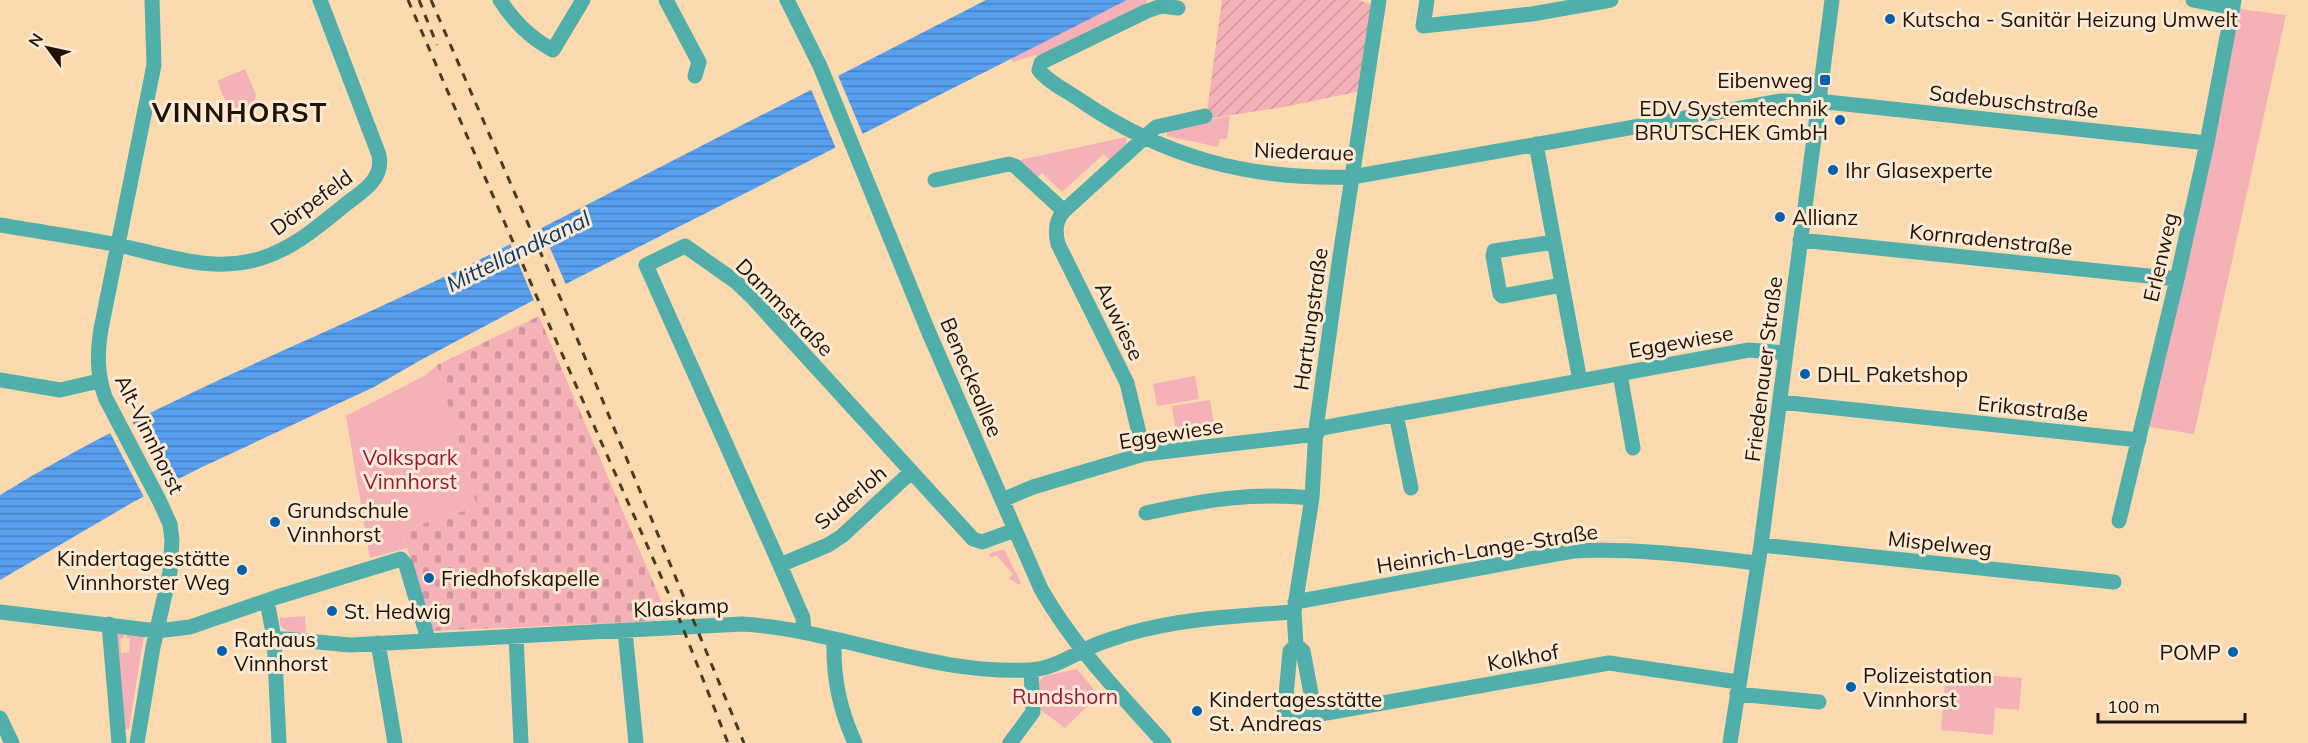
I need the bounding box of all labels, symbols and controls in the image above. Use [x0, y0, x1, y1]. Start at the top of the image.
place label: Kutscha - Sanitär Heizung Umwelt [1902, 6, 2238, 32]
marker: Kutscha - Sanitär Heizung Umwelt [1883, 12, 1897, 26]
north arrow [18, 18, 78, 78]
text: N [24, 29, 47, 50]
place label: Eibenweg [1717, 67, 1813, 93]
marker: Eibenweg [1818, 73, 1832, 87]
street label: Sadebuschstraße [1928, 79, 2100, 123]
district label: VINNHORST [151, 95, 328, 129]
place label: EDV Systemtechnik BRUTSCHEK GmbH [1635, 95, 1828, 145]
marker: EDV Systemtechnik BRUTSCHEK GmbH [1833, 113, 1847, 127]
street label: Niederaue [1254, 136, 1354, 166]
place label: Ihr Glasexperte [1845, 157, 1993, 183]
marker: Ihr Glasexperte [1826, 163, 1840, 177]
street label: Dörpefeld [265, 164, 357, 240]
water label: Mittellandkanal [441, 204, 595, 298]
place label: Allianz [1792, 204, 1858, 230]
marker: Allianz [1773, 210, 1787, 224]
street label: Erlenweg [2137, 210, 2183, 304]
street label: Kornradenstraße [1908, 218, 2074, 260]
street label: Hartungstraße [1287, 246, 1333, 392]
street label: Dammstraße [731, 253, 839, 361]
street label: Friedenauer Straße [1739, 275, 1787, 463]
street label: Auwiese [1090, 278, 1150, 364]
street label: Beneckeallee [935, 313, 1009, 441]
street label: Eggewiese [1627, 319, 1735, 363]
place label: DHL Paketshop [1817, 361, 1968, 387]
marker: DHL Paketshop [1798, 367, 1812, 381]
street label: Alt-Vinnhorst [110, 370, 190, 498]
street label: Erikastraße [1977, 389, 2089, 427]
street label: Eggewiese [1117, 412, 1225, 454]
park label: Volkspark Vinnhorst [362, 444, 458, 494]
street label: Suderloh [809, 459, 891, 535]
place label: Grundschule Vinnhorst [287, 497, 409, 547]
marker: Grundschule Vinnhorst [268, 515, 282, 529]
street label: Heinrich-Lange-Straße [1375, 518, 1599, 578]
street label: Mispelweg [1887, 525, 1993, 561]
place label: Kindertagesstätte Vinnhorster Weg [57, 545, 230, 595]
marker: Kindertagesstätte Vinnhorster Weg [235, 563, 249, 577]
place label: Friedhofskapelle [441, 565, 600, 591]
marker: Friedhofskapelle [422, 571, 436, 585]
street label: Klaskamp [633, 592, 729, 622]
place label: St. Hedwig [344, 598, 451, 624]
marker: St. Hedwig [325, 604, 339, 618]
place label: Rathaus Vinnhorst [234, 626, 328, 676]
street label: Kolkhof [1485, 638, 1562, 676]
place label: POMP [2160, 639, 2221, 665]
marker: Rathaus Vinnhorst [215, 644, 229, 658]
marker: POMP [2226, 645, 2240, 659]
place label: Polizeistation Vinnhorst [1863, 662, 1992, 712]
marker: Polizeistation Vinnhorst [1844, 680, 1858, 694]
park label: Rundshorn [1012, 683, 1118, 709]
place label: Kindertagesstätte St. Andreas [1209, 686, 1382, 736]
scale bar [2098, 686, 2245, 724]
text: 100 m [2107, 695, 2160, 718]
marker: Kindertagesstätte St. Andreas [1190, 704, 1204, 718]

